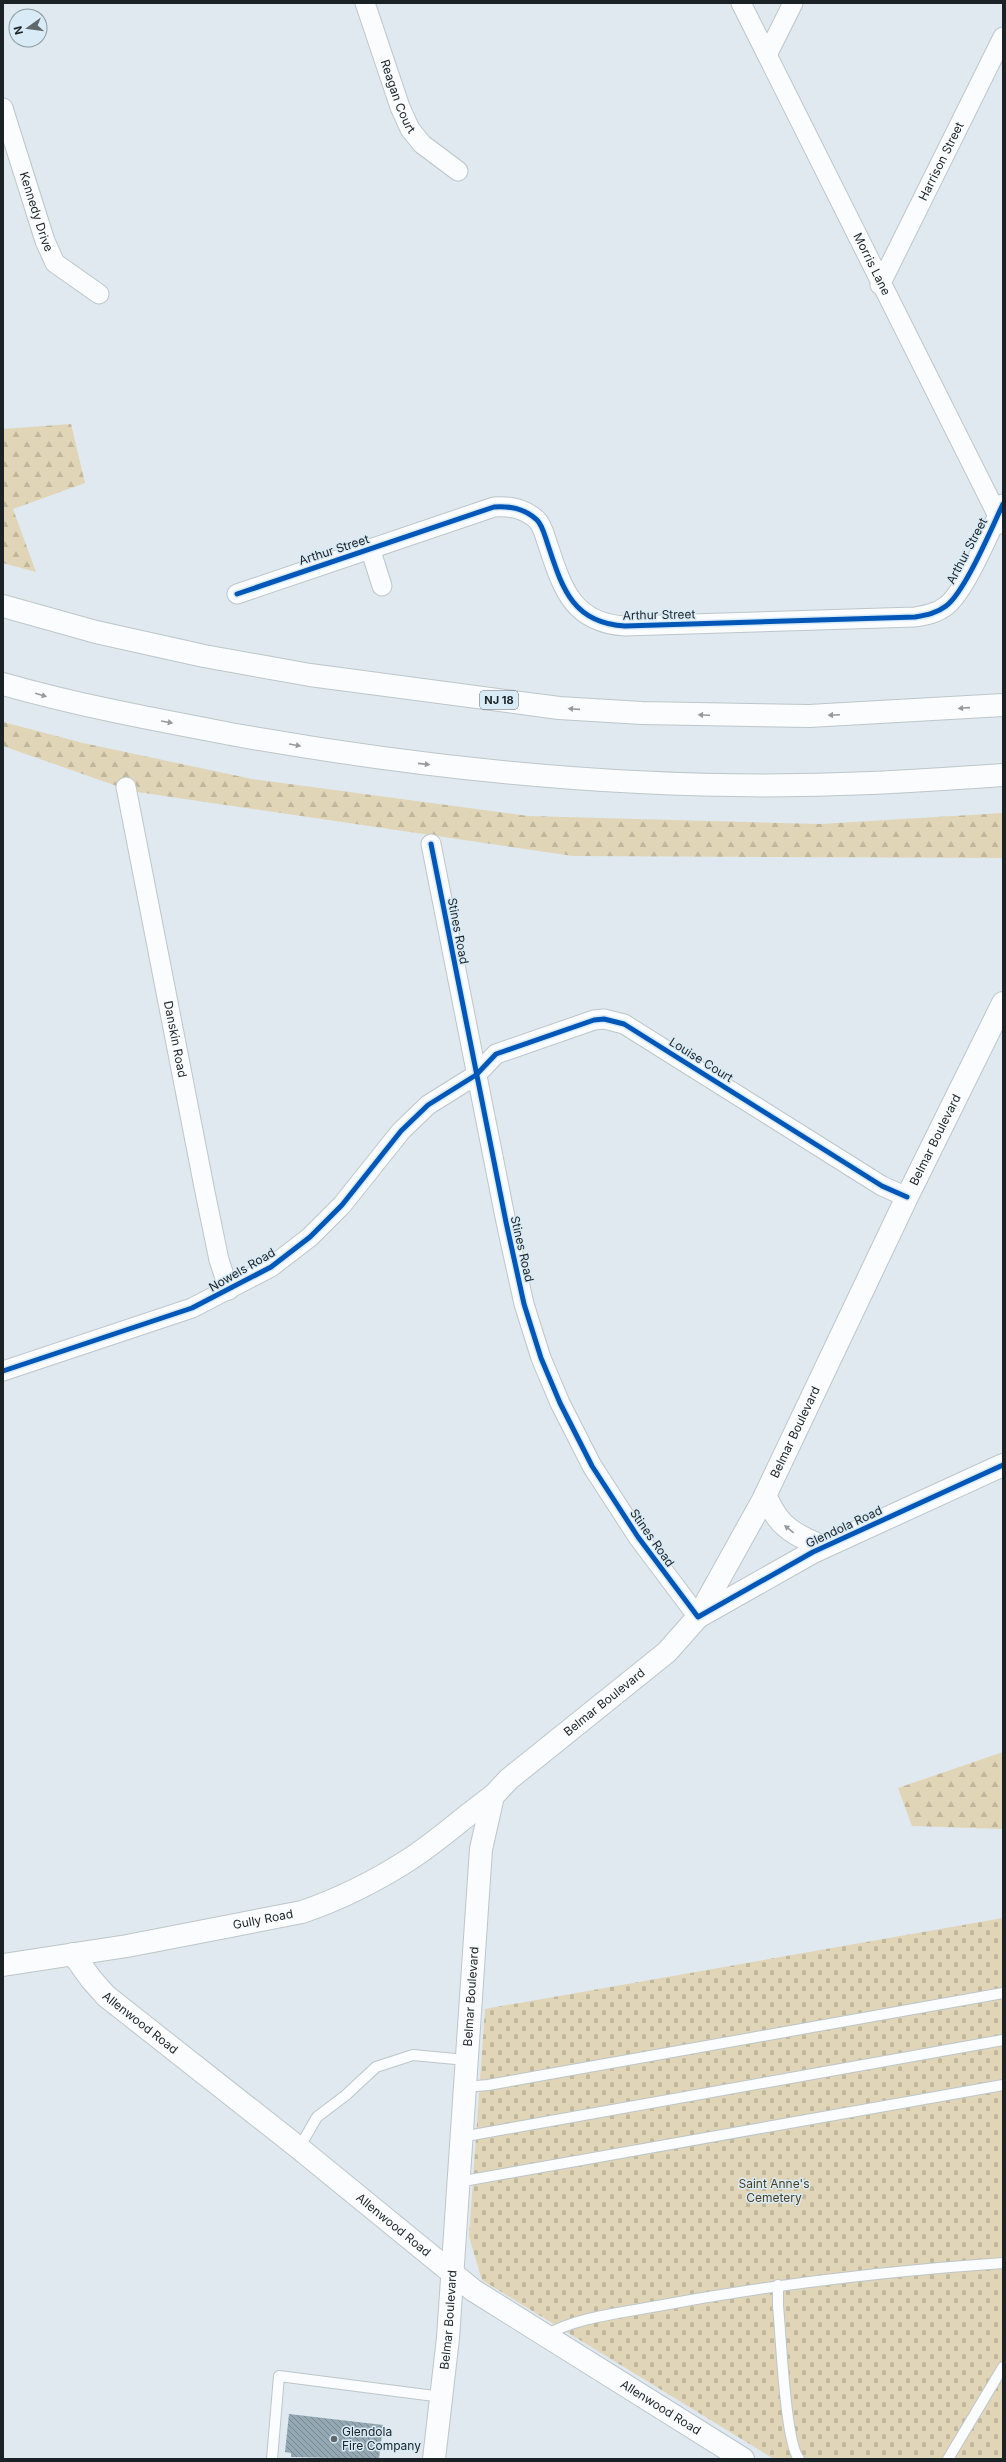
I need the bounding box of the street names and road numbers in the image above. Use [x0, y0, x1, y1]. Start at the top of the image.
street label: Reagan Court [378, 57, 419, 137]
street label: Harrison Street [915, 119, 967, 203]
street label: Kennedy Drive [17, 170, 57, 254]
street label: Morris Lane [850, 230, 894, 297]
street label: Arthur Street [943, 515, 990, 586]
street label: Arthur Street [297, 531, 371, 568]
street label: Arthur Street [622, 606, 696, 623]
road number: NJ 18 [480, 691, 518, 709]
street label: Stines Road [445, 896, 472, 965]
street label: Danskin Road [161, 1000, 191, 1079]
street label: Louise Court [667, 1034, 736, 1085]
street label: Belmar Boulevard [906, 1092, 964, 1188]
street label: Stines Road [508, 1214, 537, 1283]
street label: Nowels Road [206, 1245, 278, 1295]
street label: Belmar Boulevard [767, 1384, 823, 1480]
street label: Glendola Road [803, 1502, 884, 1551]
street label: Stines Road [627, 1506, 678, 1570]
street label: Belmar Boulevard [560, 1665, 648, 1739]
street label: Gully Road [232, 1906, 294, 1932]
street label: Belmar Boulevard [460, 1946, 481, 2047]
street label: Allenwood Road [100, 1988, 181, 2057]
street label: Allenwood Road [353, 2190, 434, 2260]
street label: Belmar Boulevard [436, 2269, 460, 2370]
street label: Allenwood Road [618, 2376, 704, 2438]

